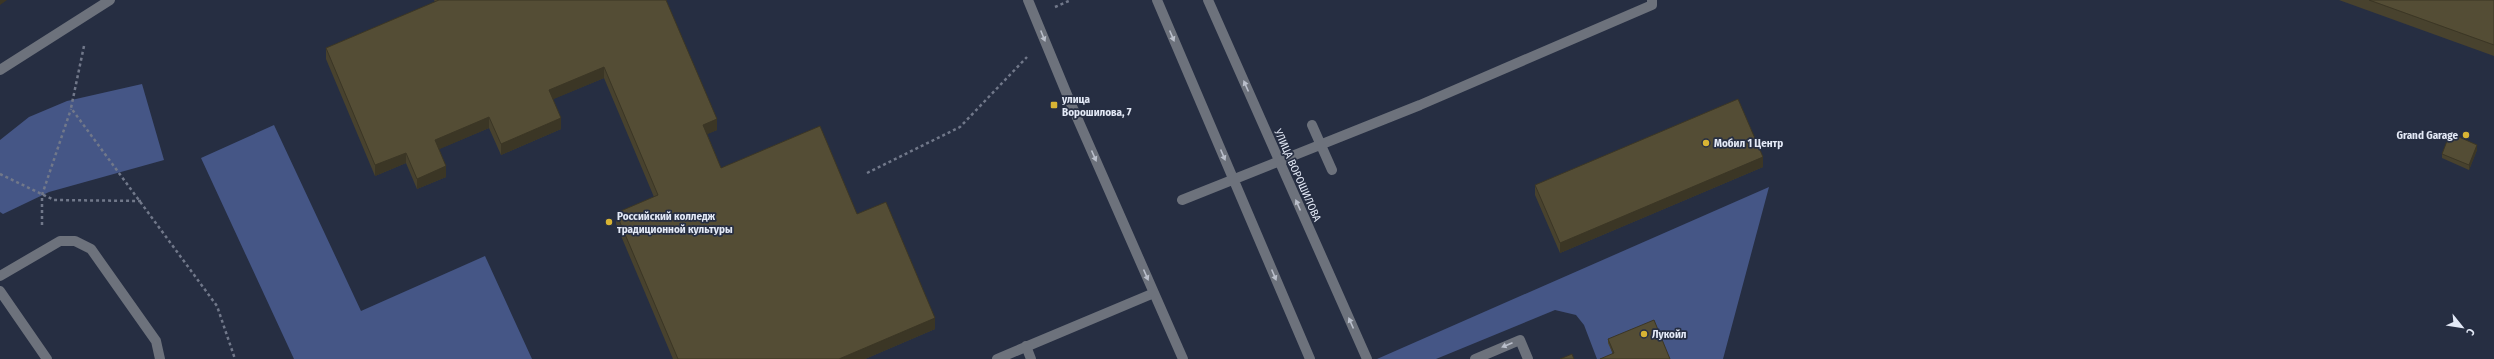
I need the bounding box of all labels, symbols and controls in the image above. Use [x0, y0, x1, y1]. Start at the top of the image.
one-way arrow [1169, 30, 1175, 41]
one-way arrow [1040, 31, 1046, 42]
one-way arrow [1242, 79, 1248, 91]
place label: улица Ворошилова, 7 [1061, 93, 1132, 119]
marker: улица Ворошилова, 7 [1049, 100, 1059, 110]
street label: УЛИЦА ВОРОШИЛОВА [1271, 126, 1324, 224]
place label: Grand Garage [2396, 129, 2458, 142]
marker: Grand Garage [2461, 130, 2471, 140]
place label: Мобил 1 Центр [1714, 137, 1783, 150]
marker: Мобил 1 Центр [1701, 138, 1711, 148]
one-way arrow [1091, 150, 1097, 161]
one-way arrow [1220, 150, 1226, 161]
one-way arrow [1295, 199, 1301, 210]
place label: Российский колледж традиционной культуры [617, 210, 733, 236]
marker: Российский колледж традиционной культуры [604, 217, 614, 227]
one-way arrow [1143, 269, 1149, 280]
one-way arrow [1271, 269, 1277, 280]
north arrow [2442, 307, 2482, 347]
one-way arrow [1348, 318, 1354, 329]
text: С [2463, 326, 2477, 338]
place label: Лукойл [1652, 328, 1687, 341]
marker: Лукойл [1639, 329, 1649, 339]
one-way arrow [1501, 343, 1513, 349]

